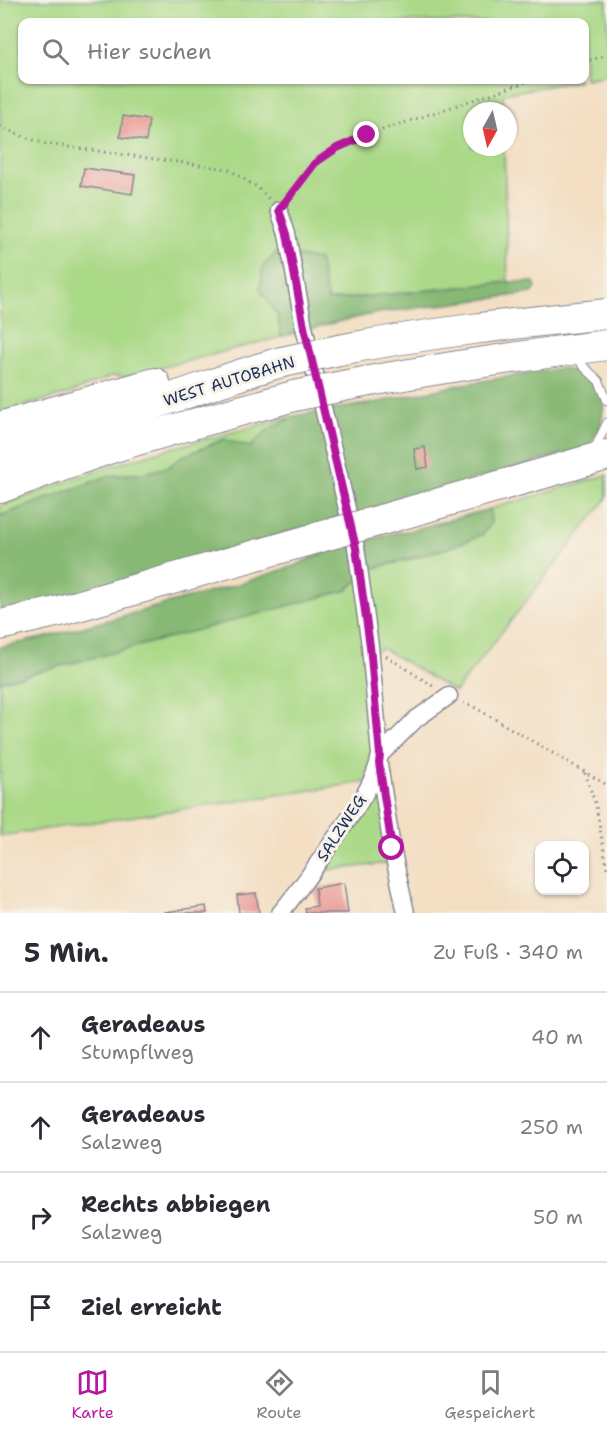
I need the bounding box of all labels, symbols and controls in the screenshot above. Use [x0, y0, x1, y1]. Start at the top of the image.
search box [18, 18, 589, 84]
icon: search [39, 35, 72, 68]
text: Hier suchen [87, 37, 212, 66]
north arrow [463, 102, 517, 156]
route end [353, 121, 379, 147]
street label: WEST AUTOBAHN [161, 351, 297, 411]
street label: SALZWEG [312, 791, 370, 865]
route start [378, 834, 404, 860]
map controls [535, 841, 589, 895]
button: locate [535, 841, 589, 895]
text: 5 Min. [24, 935, 109, 970]
text: Zu Fuß · 340 m [433, 939, 583, 965]
text: Geradeaus [81, 1010, 205, 1039]
icon: ahead [24, 1021, 57, 1054]
text: 40 m [531, 1024, 583, 1050]
text: Stumpflweg [81, 1039, 194, 1065]
text: Geradeaus [81, 1100, 205, 1129]
icon: ahead [24, 1111, 57, 1144]
text: 250 m [519, 1114, 583, 1140]
text: Salzweg [81, 1129, 162, 1155]
text: Rechts abbiegen [81, 1190, 270, 1219]
icon: right [24, 1201, 57, 1234]
text: 50 m [533, 1204, 583, 1230]
text: Salzweg [81, 1219, 162, 1245]
icon: arrive [24, 1291, 57, 1324]
text: Ziel erreicht [81, 1293, 222, 1322]
tab: Karte [71, 1366, 114, 1423]
tab: Route [257, 1366, 302, 1423]
tab: Gespeichert [444, 1366, 536, 1423]

